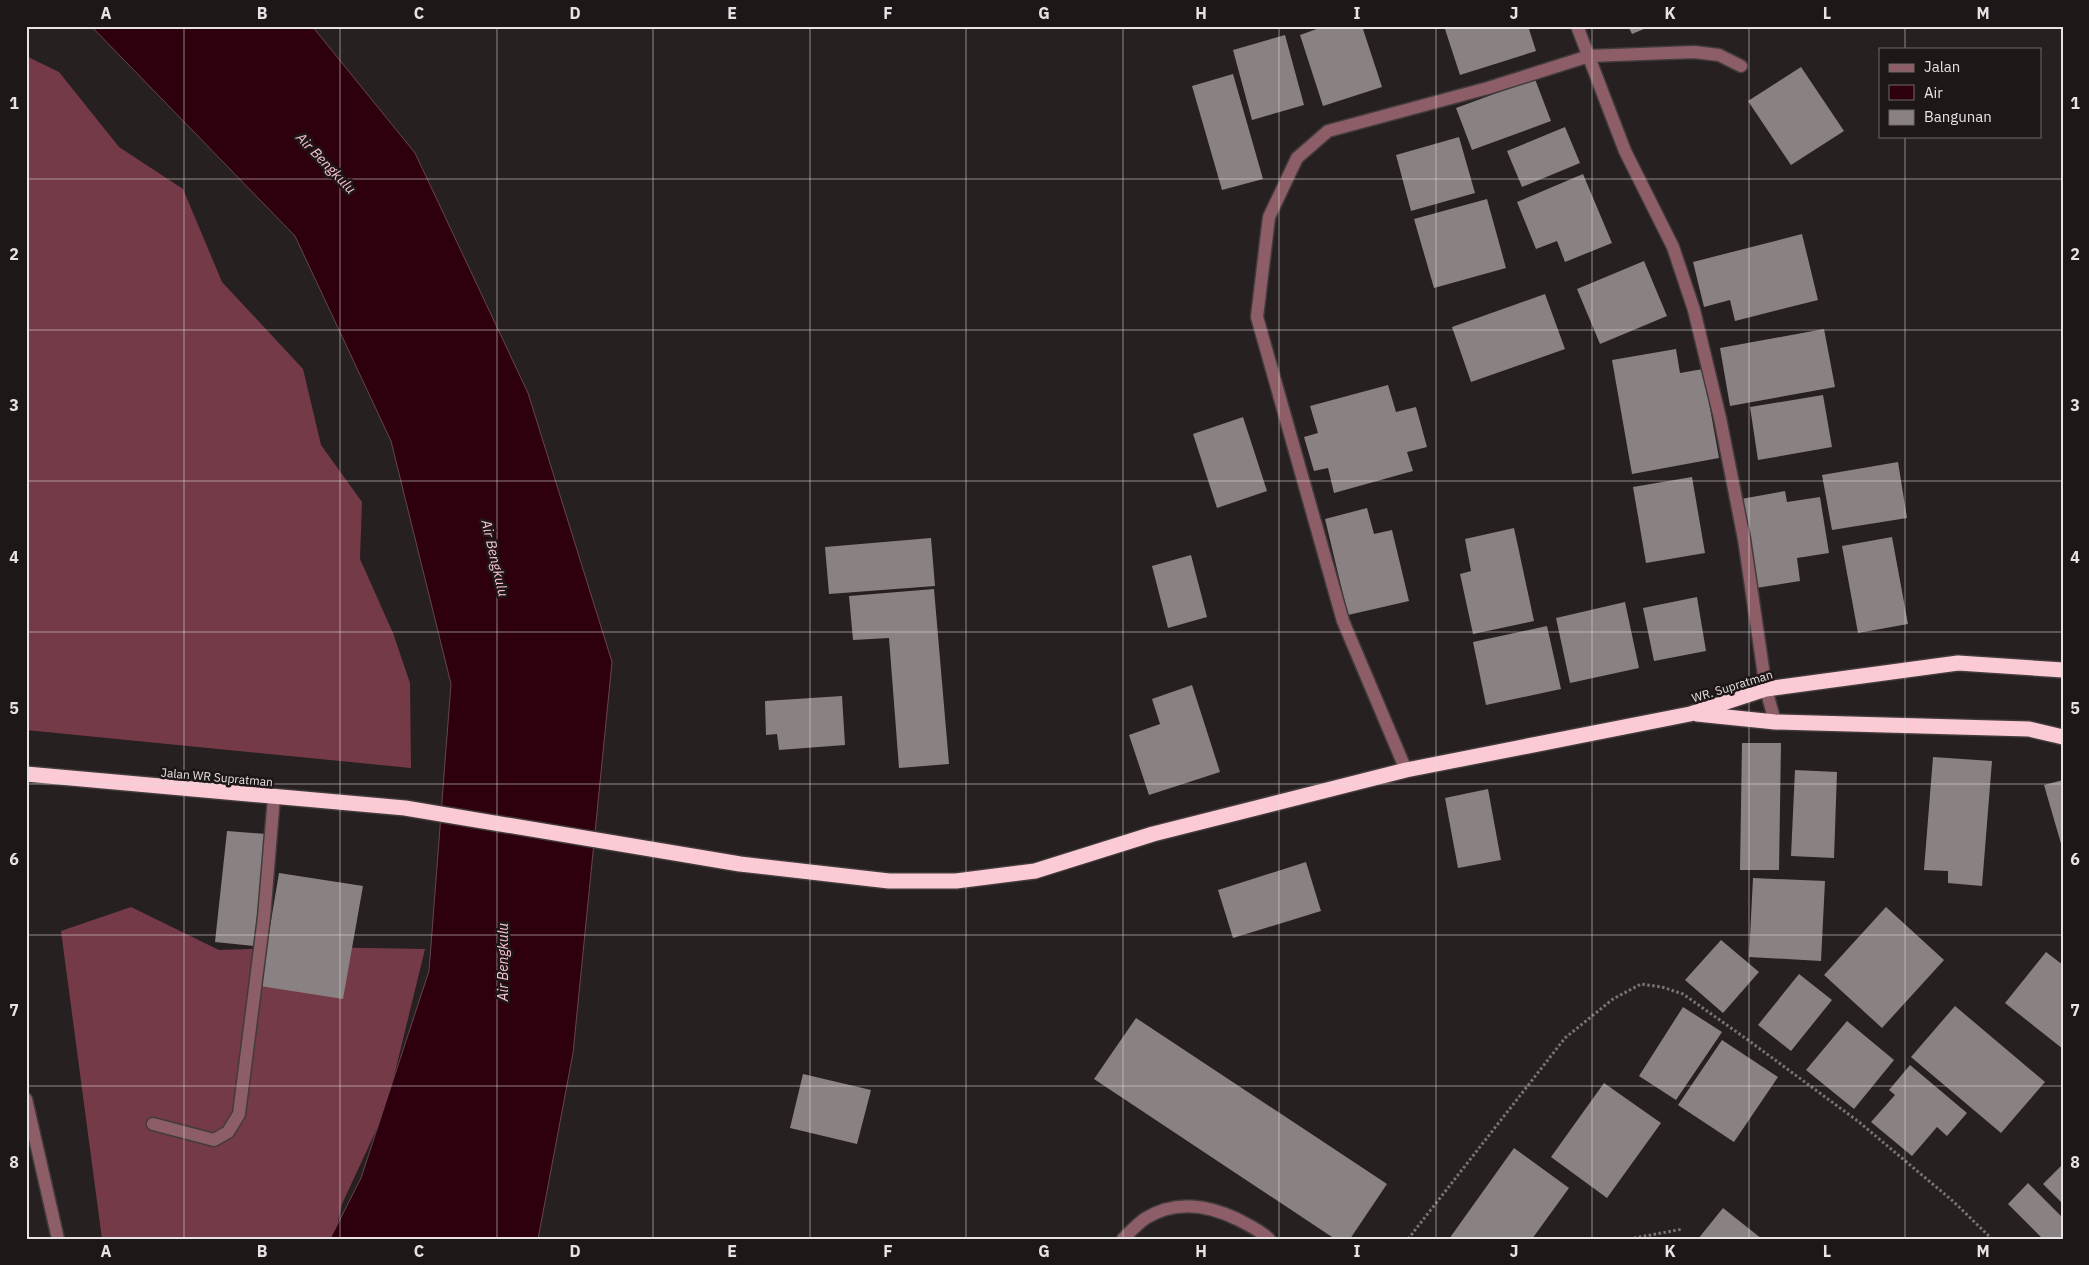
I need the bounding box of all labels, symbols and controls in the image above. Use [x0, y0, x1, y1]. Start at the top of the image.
text: A [101, 3, 112, 23]
text: B [257, 3, 268, 23]
text: C [414, 3, 424, 23]
text: D [569, 3, 581, 23]
text: E [727, 3, 737, 23]
text: F [883, 3, 893, 23]
text: G [1038, 3, 1050, 23]
text: H [1195, 3, 1207, 23]
text: I [1354, 3, 1361, 23]
text: J [1510, 3, 1518, 23]
text: K [1664, 3, 1676, 23]
text: L [1823, 3, 1831, 23]
text: M [1976, 3, 1990, 23]
legend [1879, 48, 2042, 138]
text: Jalan [1924, 57, 1960, 76]
text: Air [1924, 83, 1943, 102]
text: 1 [9, 93, 19, 113]
text: 1 [2070, 93, 2080, 113]
text: Bangunan [1924, 107, 1992, 126]
water label: Air Bengkulu [292, 128, 360, 198]
text: 2 [9, 244, 19, 264]
text: 2 [2070, 244, 2080, 264]
text: 3 [9, 395, 19, 415]
text: 3 [2070, 395, 2080, 415]
water label: Air Bengkulu [477, 517, 513, 598]
text: 4 [9, 547, 19, 567]
text: 4 [2070, 547, 2080, 567]
street label: WR. Supratman [1690, 667, 1774, 705]
text: 5 [9, 698, 19, 718]
text: 5 [2070, 698, 2080, 718]
street label: Jalan WR Supratman [160, 765, 274, 789]
text: 6 [9, 849, 19, 869]
text: 6 [2070, 849, 2080, 869]
water label: Air Bengkulu [494, 923, 512, 1002]
text: 7 [9, 1000, 19, 1020]
text: 7 [2070, 1000, 2080, 1020]
text: 8 [9, 1152, 19, 1172]
text: 8 [2070, 1152, 2080, 1172]
text: A [101, 1241, 112, 1261]
text: B [257, 1241, 268, 1261]
text: C [414, 1241, 424, 1261]
text: D [569, 1241, 581, 1261]
text: E [727, 1241, 737, 1261]
text: F [883, 1241, 893, 1261]
text: G [1038, 1241, 1050, 1261]
text: H [1195, 1241, 1207, 1261]
text: I [1354, 1241, 1361, 1261]
text: J [1510, 1241, 1518, 1261]
text: K [1664, 1241, 1676, 1261]
text: L [1823, 1241, 1831, 1261]
text: M [1976, 1241, 1990, 1261]

